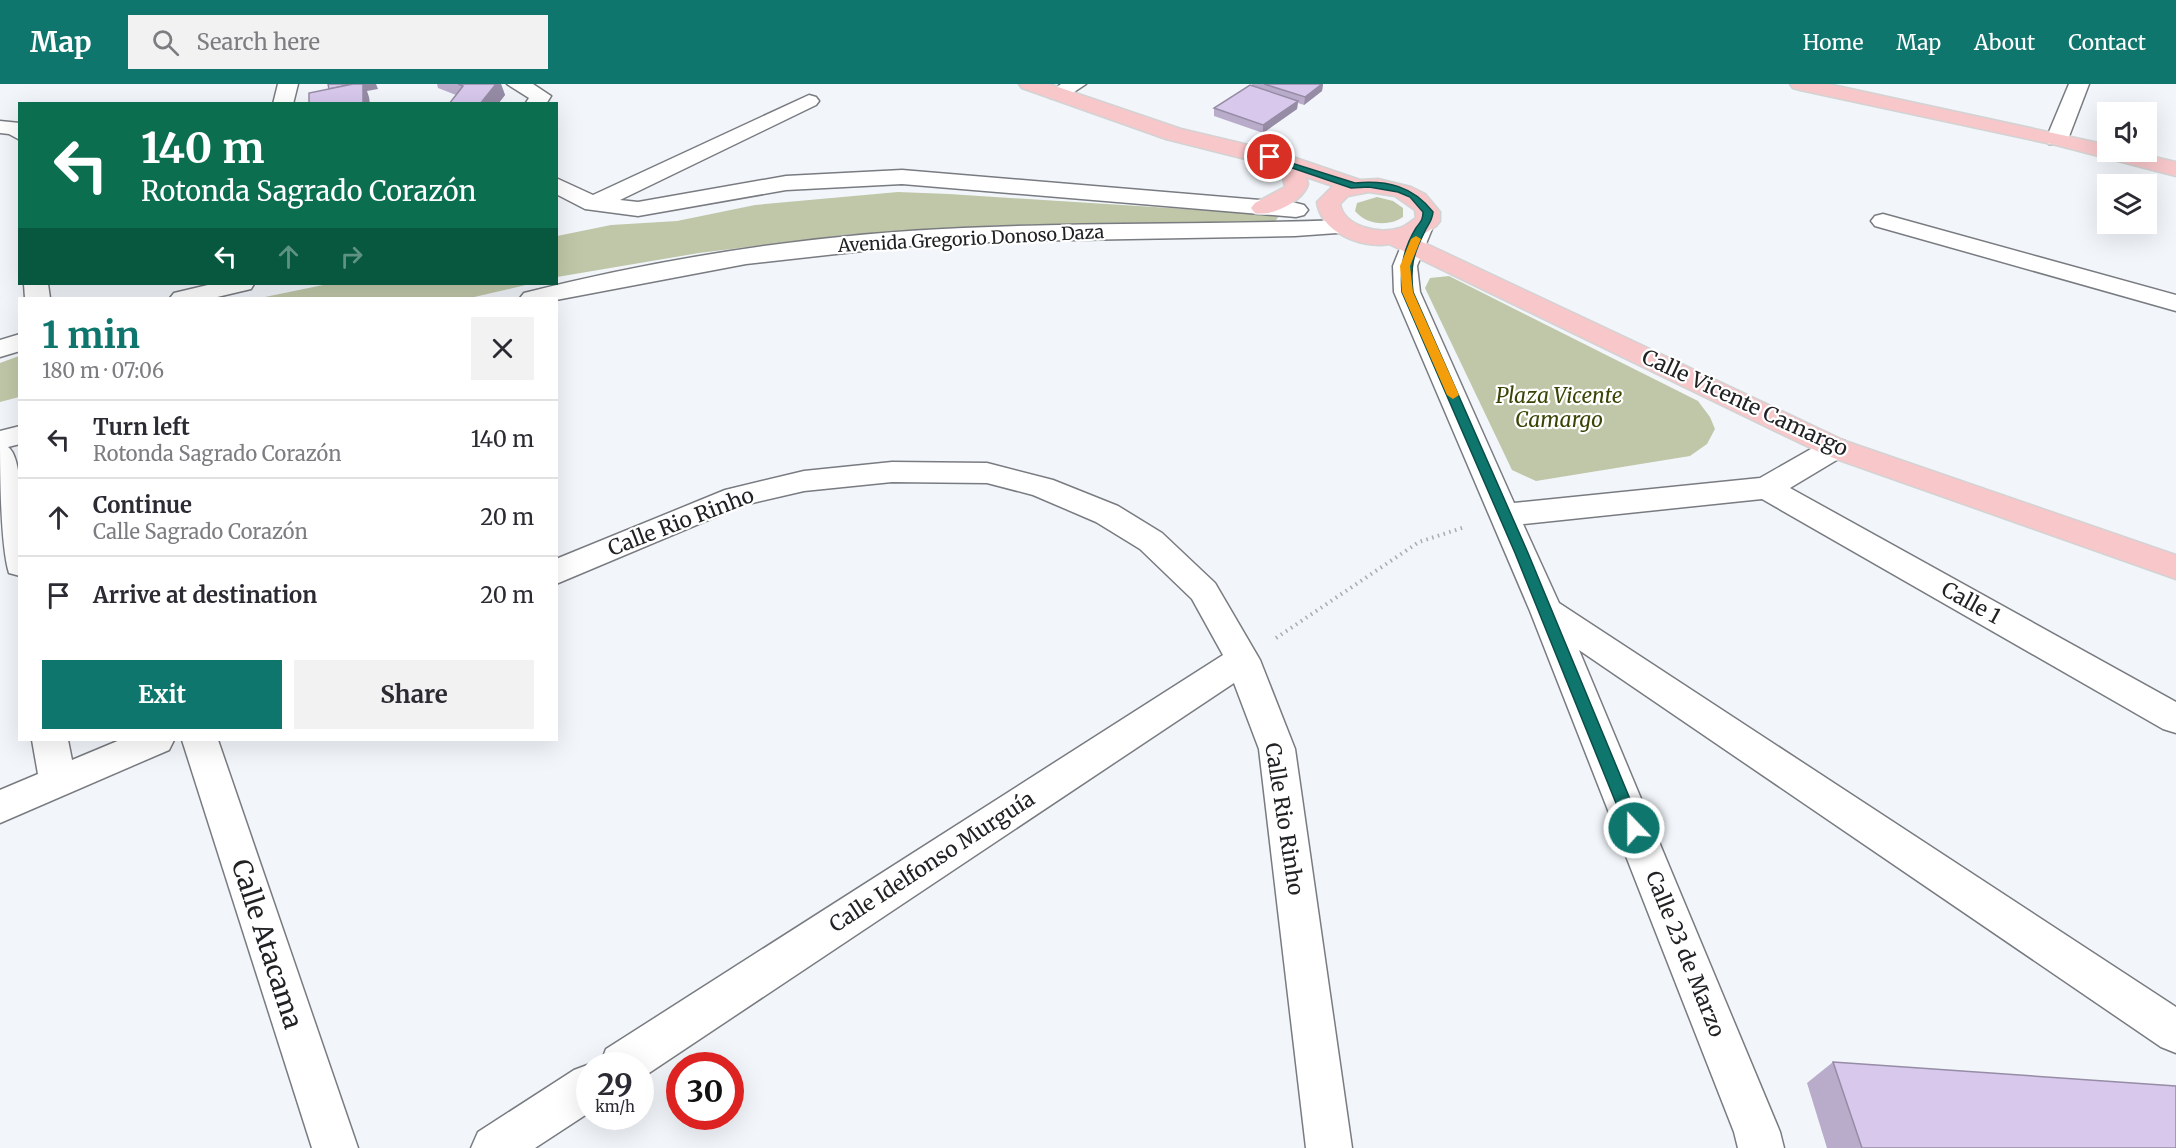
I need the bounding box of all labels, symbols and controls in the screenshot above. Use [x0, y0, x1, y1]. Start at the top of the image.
search box [128, 15, 548, 69]
text: Map [30, 24, 92, 60]
icon: search [149, 26, 182, 59]
text: Search here [197, 28, 320, 56]
text: Home [1803, 29, 1863, 56]
text: Map [1896, 29, 1941, 56]
text: About [1974, 29, 2035, 56]
text: Contact [2068, 29, 2146, 56]
map controls [2097, 102, 2157, 234]
button: sound [2097, 102, 2157, 162]
text: 140 m [141, 122, 264, 174]
icon: left [42, 126, 120, 204]
pin [1244, 131, 1295, 182]
icon: arrive [1253, 140, 1286, 173]
text: Rotonda Sagrado Corazón [141, 174, 476, 208]
button: layers [2097, 174, 2157, 234]
street label: Avenida Gregorio Donoso Daza [836, 220, 1105, 257]
icon: left [209, 240, 242, 273]
icon: ahead [272, 240, 305, 273]
icon: right [335, 240, 368, 273]
text: 1 min [42, 313, 140, 358]
button: close [471, 317, 534, 380]
street label: Calle Vicente Camargo [1638, 343, 1853, 462]
text: 180 m · 07:06 [42, 358, 164, 383]
park label: Plaza Vicente Camargo [1496, 382, 1622, 433]
text: Turn left [93, 413, 190, 441]
icon: left [42, 423, 75, 456]
text: 140 m [471, 425, 534, 453]
text: Rotonda Sagrado Corazón [93, 441, 341, 466]
street label: Calle Rio Rinho [604, 481, 758, 562]
text: Continue [93, 491, 192, 519]
icon: ahead [42, 501, 75, 534]
text: 20 m [480, 503, 534, 531]
text: Calle Sagrado Corazón [93, 519, 308, 544]
street label: Calle 1 [1937, 575, 2006, 630]
icon: arrive [42, 579, 75, 612]
text: Arrive at destination [93, 581, 317, 609]
text: 20 m [480, 581, 534, 609]
button: Exit [42, 660, 282, 729]
button: Share [294, 660, 534, 729]
street label: Calle Rio Rinho [1259, 741, 1310, 897]
street label: Calle Idelfonso Murguía [824, 785, 1039, 938]
position arrow [1602, 796, 1666, 860]
street label: Calle Atacama [225, 855, 310, 1033]
street label: Calle 23 de Marzo [1640, 867, 1731, 1041]
speed limit sign: 30 [666, 1052, 744, 1130]
text: 29 [597, 1065, 633, 1103]
text: km/h [595, 1097, 635, 1116]

